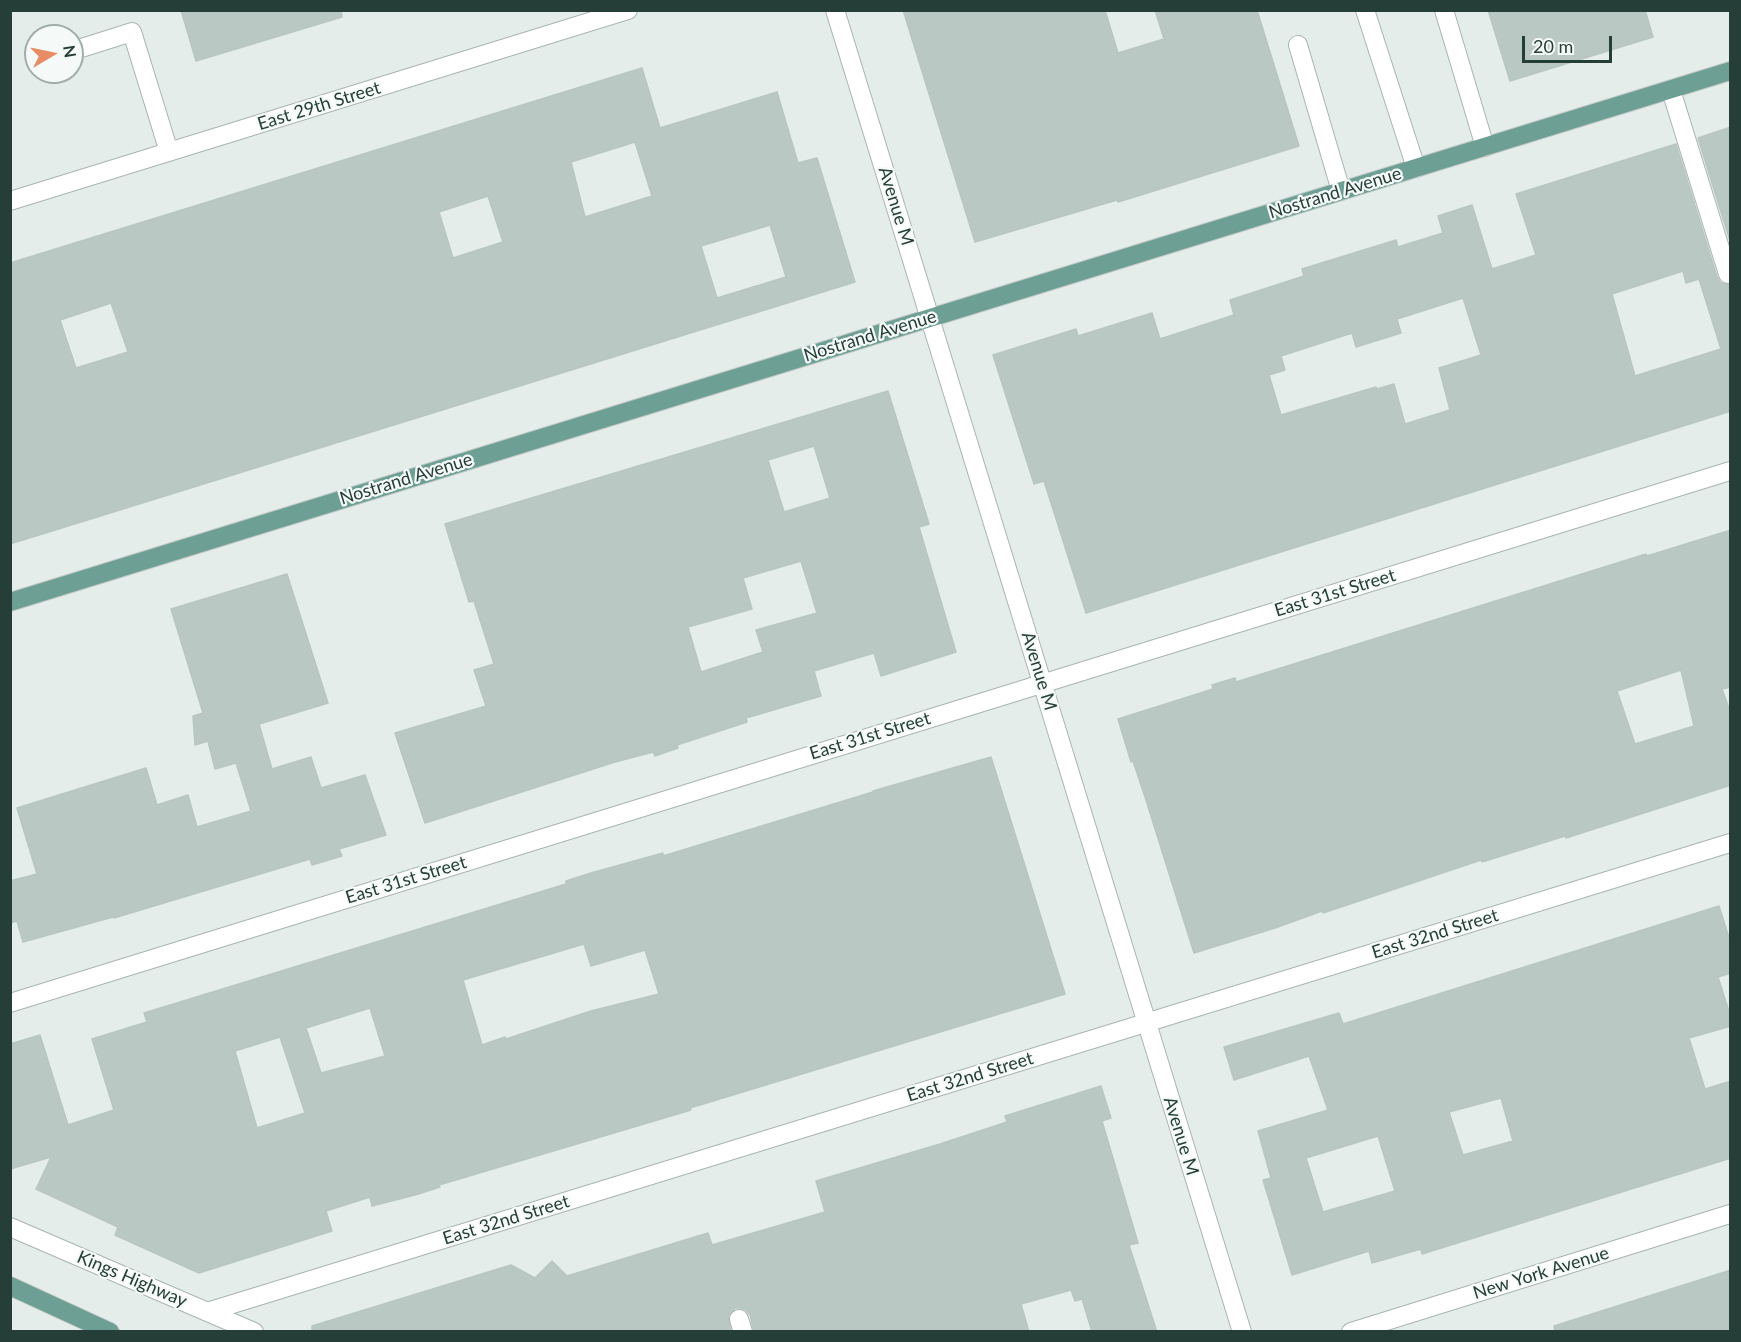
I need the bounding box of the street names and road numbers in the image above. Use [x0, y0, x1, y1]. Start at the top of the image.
street label: East 29th Street [255, 77, 383, 135]
street label: Nostrand Avenue [1266, 163, 1404, 223]
street label: Avenue M [874, 164, 918, 248]
street label: Nostrand Avenue [801, 306, 939, 366]
street label: Nostrand Avenue [337, 449, 475, 509]
street label: East 31st Street [1272, 564, 1398, 622]
street label: Avenue M [1017, 629, 1061, 713]
street label: East 31st Street [807, 707, 933, 765]
street label: East 31st Street [343, 851, 469, 909]
street label: East 32nd Street [1369, 905, 1501, 963]
street label: East 32nd Street [904, 1048, 1036, 1106]
street label: Avenue M [1159, 1094, 1203, 1178]
street label: East 32nd Street [440, 1191, 572, 1249]
street label: New York Avenue [1470, 1242, 1612, 1304]
street label: Kings Highway [74, 1246, 190, 1312]

